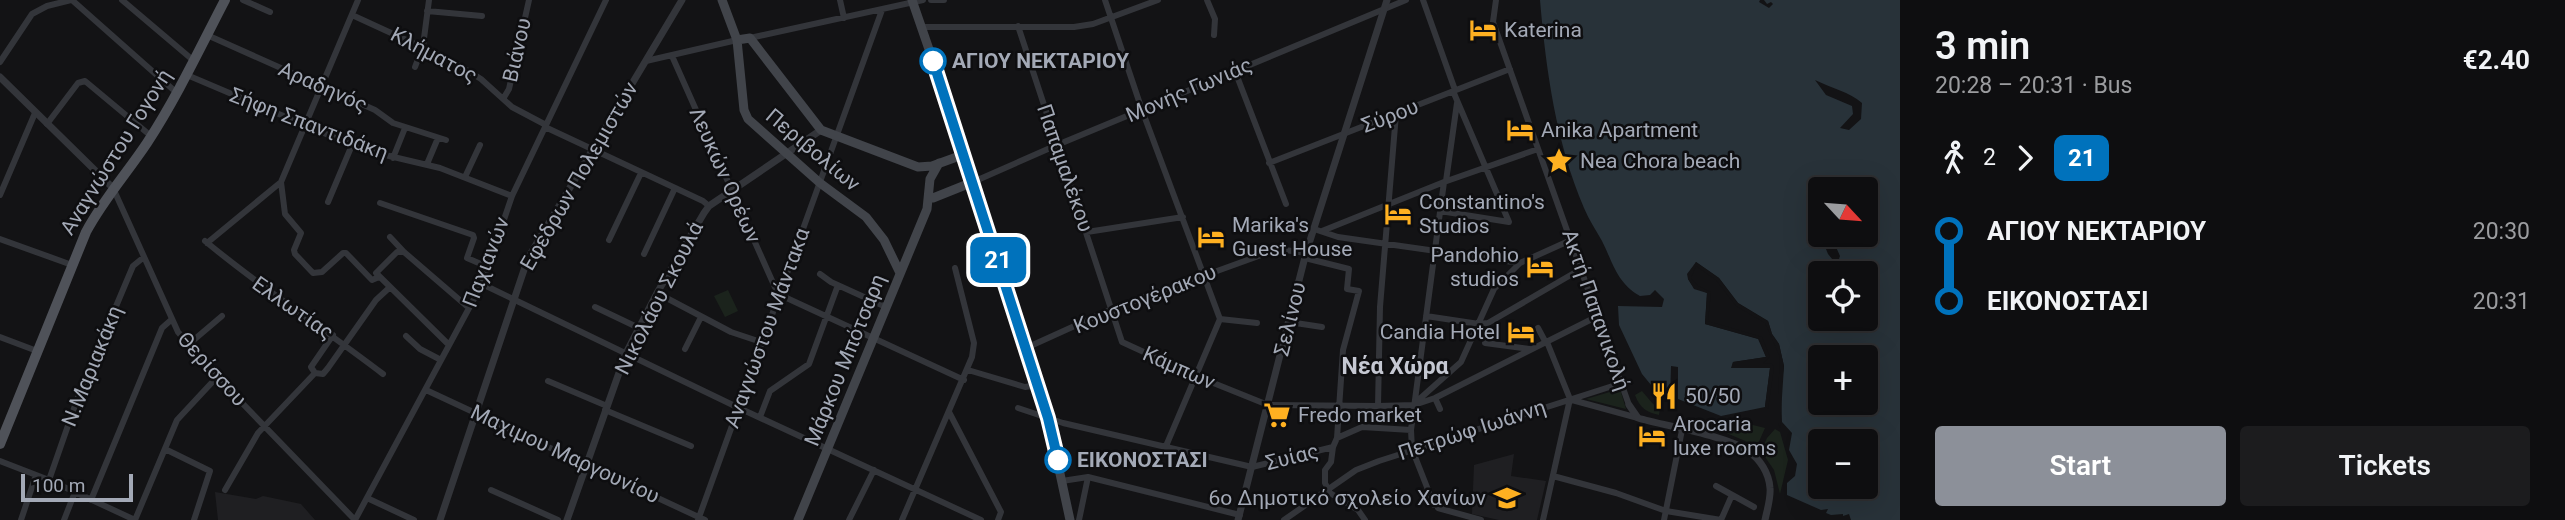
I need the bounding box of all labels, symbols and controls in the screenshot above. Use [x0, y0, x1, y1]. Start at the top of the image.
hotel icon: Katerina [1468, 15, 1498, 45]
street label: Βιάνου [498, 16, 536, 84]
place label: Katerina [1504, 18, 1582, 42]
street label: Κλήματος [387, 22, 481, 88]
text: 3 min [1935, 24, 2030, 68]
text: €2.40 [2463, 45, 2530, 75]
marker: ΑΓΙΟΥ ΝΕΚΤΑΡΙΟΥ [920, 48, 946, 74]
place label: ΑΓΙΟΥ ΝΕΚΤΑΡΙΟΥ [952, 49, 1129, 73]
street label: Μονής Γωνιάς [1122, 53, 1256, 127]
street label: Αραδηνός [275, 57, 371, 117]
street label: Αναγνώστου Γογονή [55, 65, 177, 239]
text: 20:28 – 20:31 · Bus [1935, 72, 2132, 99]
street label: Εφέδρων Πολεμιστών [515, 78, 643, 274]
street label: Σήφη Σπαντιδάκη [226, 83, 392, 165]
street label: Σύρου [1358, 94, 1422, 138]
street label: Παπαμαλέκου [1032, 101, 1098, 235]
street label: Λευκών Ορέων [684, 103, 766, 247]
street label: Περιβολίων [761, 104, 865, 196]
hotel icon: Anika Apartment [1505, 115, 1535, 145]
place label: Anika Apartment [1541, 118, 1698, 142]
icon: walk [1935, 139, 1973, 177]
icon: forward [2006, 139, 2044, 177]
text: 2 [1983, 144, 1996, 171]
text: 21 [2068, 144, 2095, 172]
place icon: Nea Chora beach [1544, 146, 1574, 176]
place label: Nea Chora beach [1580, 149, 1740, 173]
north arrow [1808, 177, 1878, 247]
map controls [1808, 177, 1878, 499]
place label: Constantino's Studios [1419, 190, 1545, 238]
hotel icon: Constantino's Studios [1383, 199, 1413, 229]
place label: Marika's Guest House [1232, 213, 1352, 261]
street label: Παχιανών [458, 214, 514, 310]
text: ΑΓΙΟΥ ΝΕΚΤΑΡΙΟΥ [1987, 216, 2206, 246]
street label: Νικολάου Σκουλά [610, 217, 708, 378]
text: 20:30 [2473, 218, 2530, 245]
hotel icon: Marika's Guest House [1196, 222, 1226, 252]
street label: Αναγνώστου Μάντακα [720, 225, 814, 431]
street label: Ακτή Παπανικολή [1557, 226, 1635, 394]
line badge: 21 [967, 237, 1030, 283]
place label: Pandohio studios [1430, 243, 1519, 291]
text: 21 [984, 246, 1012, 274]
hotel icon: Pandohio studios [1525, 252, 1555, 282]
street label: Κουστογέρακου [1070, 259, 1220, 339]
button: locate [1808, 261, 1878, 331]
street label: Ελλωτίας [248, 271, 338, 345]
street label: Μάρκου Μπότσαρη [800, 271, 890, 449]
street label: Σελίνου [1269, 280, 1311, 358]
text: ΕΙΚΟΝΟΣΤΑΣΙ [1987, 286, 2149, 316]
text: 20:31 [2473, 288, 2530, 315]
street label: Ν.Μαριακάκη [57, 302, 127, 430]
hotel icon: Candia Hotel [1506, 317, 1536, 347]
place label: Candia Hotel [1380, 320, 1500, 344]
street label: Θερίσσου [172, 327, 252, 411]
street label: Κάμπων [1139, 341, 1219, 395]
button: + [1808, 345, 1878, 415]
district label: Νέα Χώρα [1341, 353, 1449, 380]
restaurant icon: 50/50 [1649, 381, 1679, 411]
place label: 50/50 [1685, 384, 1741, 408]
street label: Πετρώφ Ιωάννη [1395, 395, 1549, 465]
street label: Μαχιμου Mαργουνίου [467, 400, 663, 508]
supermarket icon: Fredo market [1262, 400, 1292, 430]
place label: Fredo market [1298, 403, 1422, 427]
place label: Arocaria luxe rooms [1673, 412, 1776, 460]
hotel icon: Arocaria luxe rooms [1637, 421, 1667, 451]
button: Start [1935, 426, 2226, 506]
button: Tickets [2240, 426, 2530, 506]
button: − [1808, 429, 1878, 499]
street label: Συίας [1263, 439, 1321, 475]
marker: ΕΙΚΟΝΟΣΤΑΣΙ [1045, 447, 1071, 473]
place label: ΕΙΚΟΝΟΣΤΑΣΙ [1077, 448, 1208, 472]
scale bar [21, 471, 133, 503]
text: 100 m [32, 474, 85, 497]
school or university icon: 6ο Δημοτικό σχολείο Χανίων [1492, 483, 1522, 513]
place label: 6ο Δημοτικό σχολείο Χανίων [1208, 486, 1486, 510]

